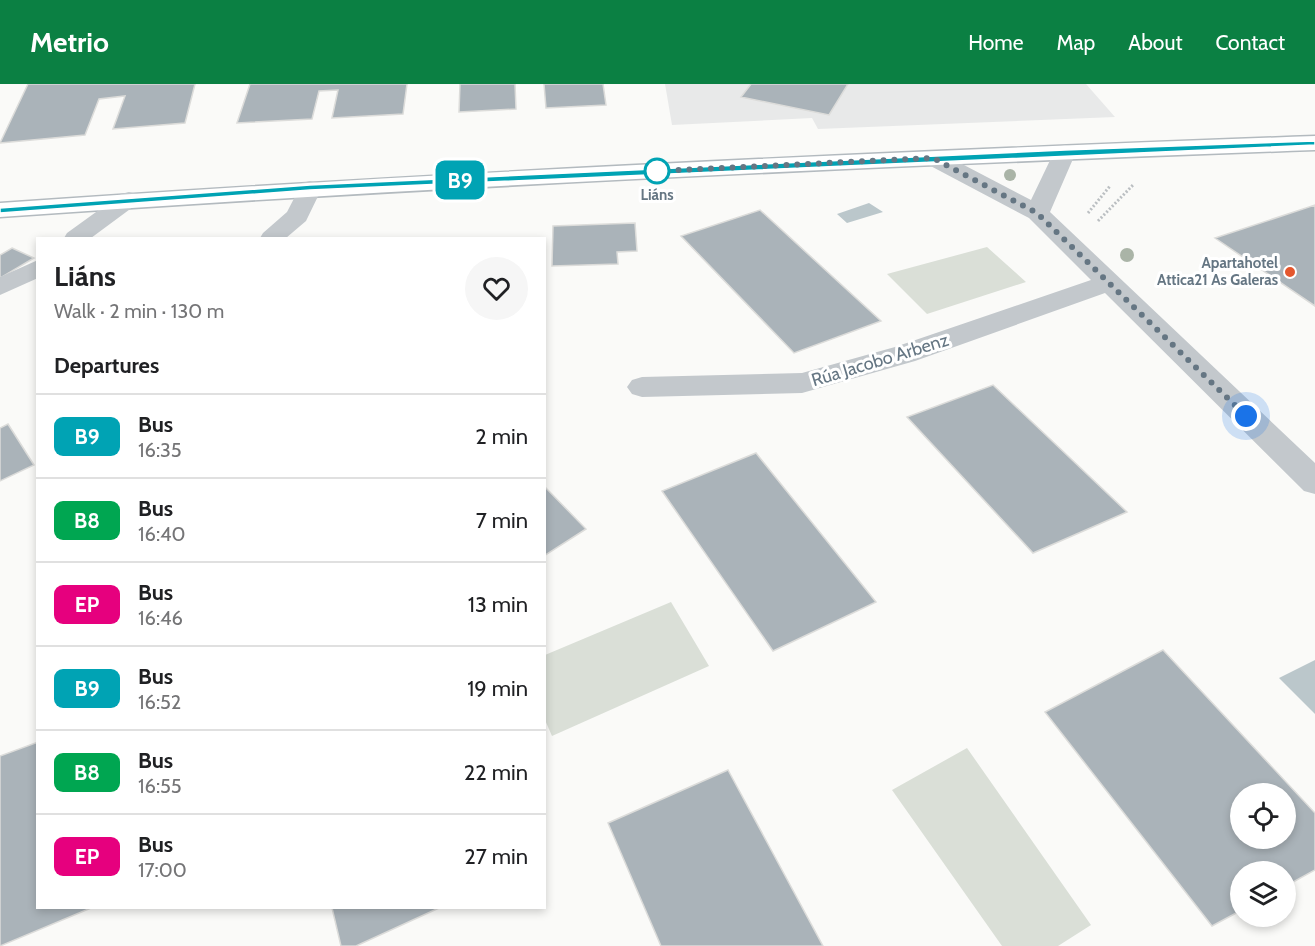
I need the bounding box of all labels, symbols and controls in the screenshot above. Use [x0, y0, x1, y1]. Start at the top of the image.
text: Metrio [30, 25, 109, 59]
text: Home [968, 30, 1024, 55]
text: Map [1057, 30, 1095, 55]
text: About [1128, 30, 1182, 55]
text: Contact [1215, 30, 1285, 55]
marker: Liáns [644, 158, 670, 184]
line badge: B9 [433, 160, 487, 200]
text: B9 [448, 168, 472, 193]
place label: Liáns [640, 186, 674, 204]
place label: Apartahotel Attica21 As Galeras [1157, 254, 1278, 289]
button: heart [465, 257, 528, 320]
text: Liáns [54, 259, 116, 293]
marker: Apartahotel Attica21 As Galeras [1283, 265, 1297, 279]
text: Walk · 2 min · 130 m [54, 299, 224, 323]
street label: Rúa Jacobo Arbenz [809, 329, 952, 391]
text: Departures [54, 352, 159, 379]
your location [1231, 401, 1261, 431]
text: Bus [138, 411, 173, 438]
text: 2 min [475, 423, 528, 450]
text: B9 [75, 424, 99, 449]
text: 16:35 [138, 438, 182, 462]
text: Bus [138, 495, 173, 522]
text: 7 min [476, 507, 528, 534]
text: B8 [74, 508, 100, 533]
text: 16:40 [138, 522, 186, 546]
text: Bus [138, 579, 173, 606]
text: 13 min [468, 591, 528, 618]
text: EP [75, 592, 99, 617]
text: 16:46 [138, 606, 183, 630]
text: Bus [138, 663, 173, 690]
text: 19 min [467, 675, 528, 702]
text: B9 [75, 676, 99, 701]
text: 16:52 [138, 690, 181, 714]
text: Bus [138, 747, 173, 774]
text: 22 min [464, 759, 528, 786]
text: B8 [74, 760, 100, 785]
text: 16:55 [138, 774, 182, 798]
map controls [1230, 783, 1296, 927]
button: locate [1230, 783, 1296, 849]
text: Bus [138, 831, 173, 858]
text: 27 min [464, 843, 528, 870]
text: EP [75, 844, 99, 869]
text: 17:00 [138, 858, 187, 882]
button: layers [1230, 861, 1296, 927]

